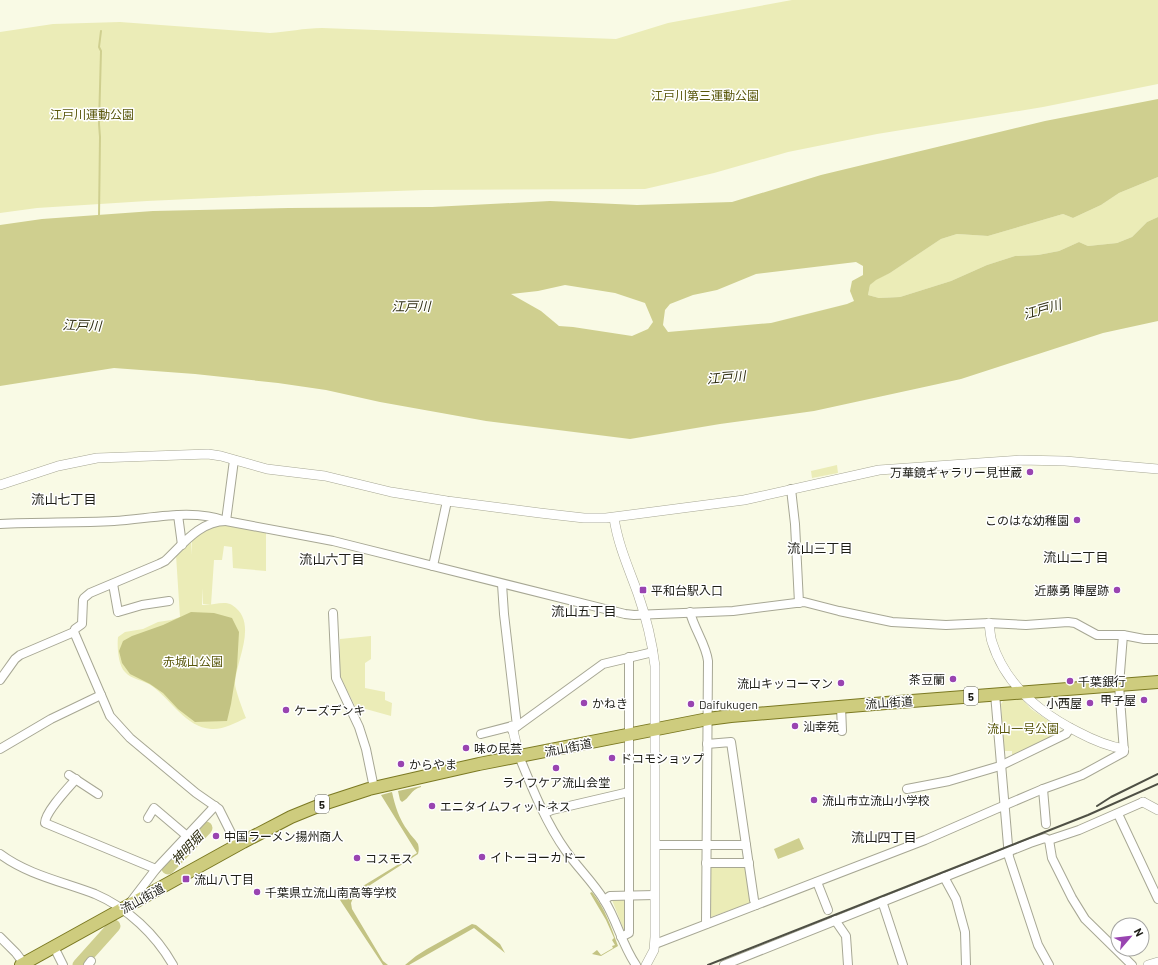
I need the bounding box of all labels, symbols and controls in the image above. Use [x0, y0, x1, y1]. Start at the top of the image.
park label: 江戸川第三運動公園 [651, 88, 759, 102]
park label: 江戸川運動公園 [50, 107, 134, 121]
water label: 江戸川 [1021, 295, 1065, 322]
water label: 江戸川 [391, 298, 432, 314]
water label: 江戸川 [62, 316, 104, 334]
water label: 江戸川 [706, 367, 748, 387]
place label: 万華鏡ギャラリー見世蔵 [890, 465, 1022, 479]
marker: 万華鏡ギャラリー見世蔵 [1025, 467, 1035, 477]
district label: 流山七丁目 [31, 491, 97, 507]
place label: このはな幼稚園 [985, 513, 1069, 527]
marker: このはな幼稚園 [1072, 515, 1082, 525]
district label: 流山三丁目 [787, 540, 853, 556]
district label: 流山二丁目 [1043, 549, 1109, 565]
district label: 流山六丁目 [299, 551, 365, 567]
place label: 平和台駅入口 [651, 583, 723, 597]
place label: 近藤勇 陣屋跡 [1035, 583, 1109, 597]
marker: 平和台駅入口 [638, 585, 648, 595]
marker: 近藤勇 陣屋跡 [1112, 585, 1122, 595]
district label: 流山五丁目 [551, 603, 617, 619]
park label: 赤城山公園 [163, 654, 223, 668]
place label: 茶豆蘭 [909, 672, 945, 686]
marker: 茶豆蘭 [948, 674, 958, 684]
place label: 千葉銀行 [1078, 674, 1126, 688]
place label: 流山キッコーマン [737, 676, 833, 690]
marker: 千葉銀行 [1065, 676, 1075, 686]
marker: 流山キッコーマン [836, 678, 846, 688]
road number: 5 [964, 687, 978, 705]
street label: 流山街道 [865, 693, 913, 711]
place label: 甲子屋 [1100, 693, 1136, 707]
marker: 甲子屋 [1139, 695, 1149, 705]
place label: かねき [592, 696, 628, 710]
place label: 小西屋 [1046, 696, 1082, 710]
place label: Daifukugen [699, 697, 758, 711]
marker: かねき [579, 698, 589, 708]
marker: 小西屋 [1085, 698, 1095, 708]
marker: Daifukugen [686, 699, 696, 709]
place label: ケーズデンキ [294, 703, 365, 717]
marker: ケーズデンキ [281, 705, 291, 715]
place label: 汕幸苑 [803, 719, 839, 733]
marker: 汕幸苑 [790, 721, 800, 731]
park label: 流山一号公園 [987, 721, 1059, 735]
street label: 流山街道 [543, 736, 593, 758]
place label: 味の民芸 [474, 741, 522, 755]
marker: 味の民芸 [461, 743, 471, 753]
place label: ドコモショップ [620, 751, 704, 765]
marker: ドコモショップ [607, 753, 617, 763]
place label: からやま [409, 757, 457, 771]
marker: からやま [396, 759, 406, 769]
marker: ライフケア流山会堂 [551, 763, 561, 773]
place label: ライフケア流山会堂 [502, 775, 610, 789]
place label: 流山市立流山小学校 [822, 793, 930, 807]
road number: 5 [315, 795, 329, 813]
marker: 流山市立流山小学校 [809, 795, 819, 805]
place label: エニタイムフィットネス [440, 799, 571, 813]
marker: エニタイムフィットネス [427, 801, 437, 811]
water label: 神明堀 [168, 827, 208, 868]
place label: 中国ラーメン揚州商人 [224, 829, 344, 843]
district label: 流山四丁目 [851, 829, 917, 845]
marker: 中国ラーメン揚州商人 [211, 831, 221, 841]
place label: イトーヨーカドー [490, 850, 586, 864]
place label: コスモス [365, 851, 413, 865]
marker: イトーヨーカドー [477, 852, 487, 862]
marker: コスモス [352, 853, 362, 863]
place label: 流山八丁目 [194, 872, 254, 886]
marker: 流山八丁目 [181, 874, 191, 884]
street label: 流山街道 [118, 880, 166, 916]
place label: 千葉県立流山南高等学校 [265, 885, 397, 899]
marker: 千葉県立流山南高等学校 [252, 887, 262, 897]
north arrow [1110, 917, 1150, 957]
text: N [1132, 926, 1147, 938]

